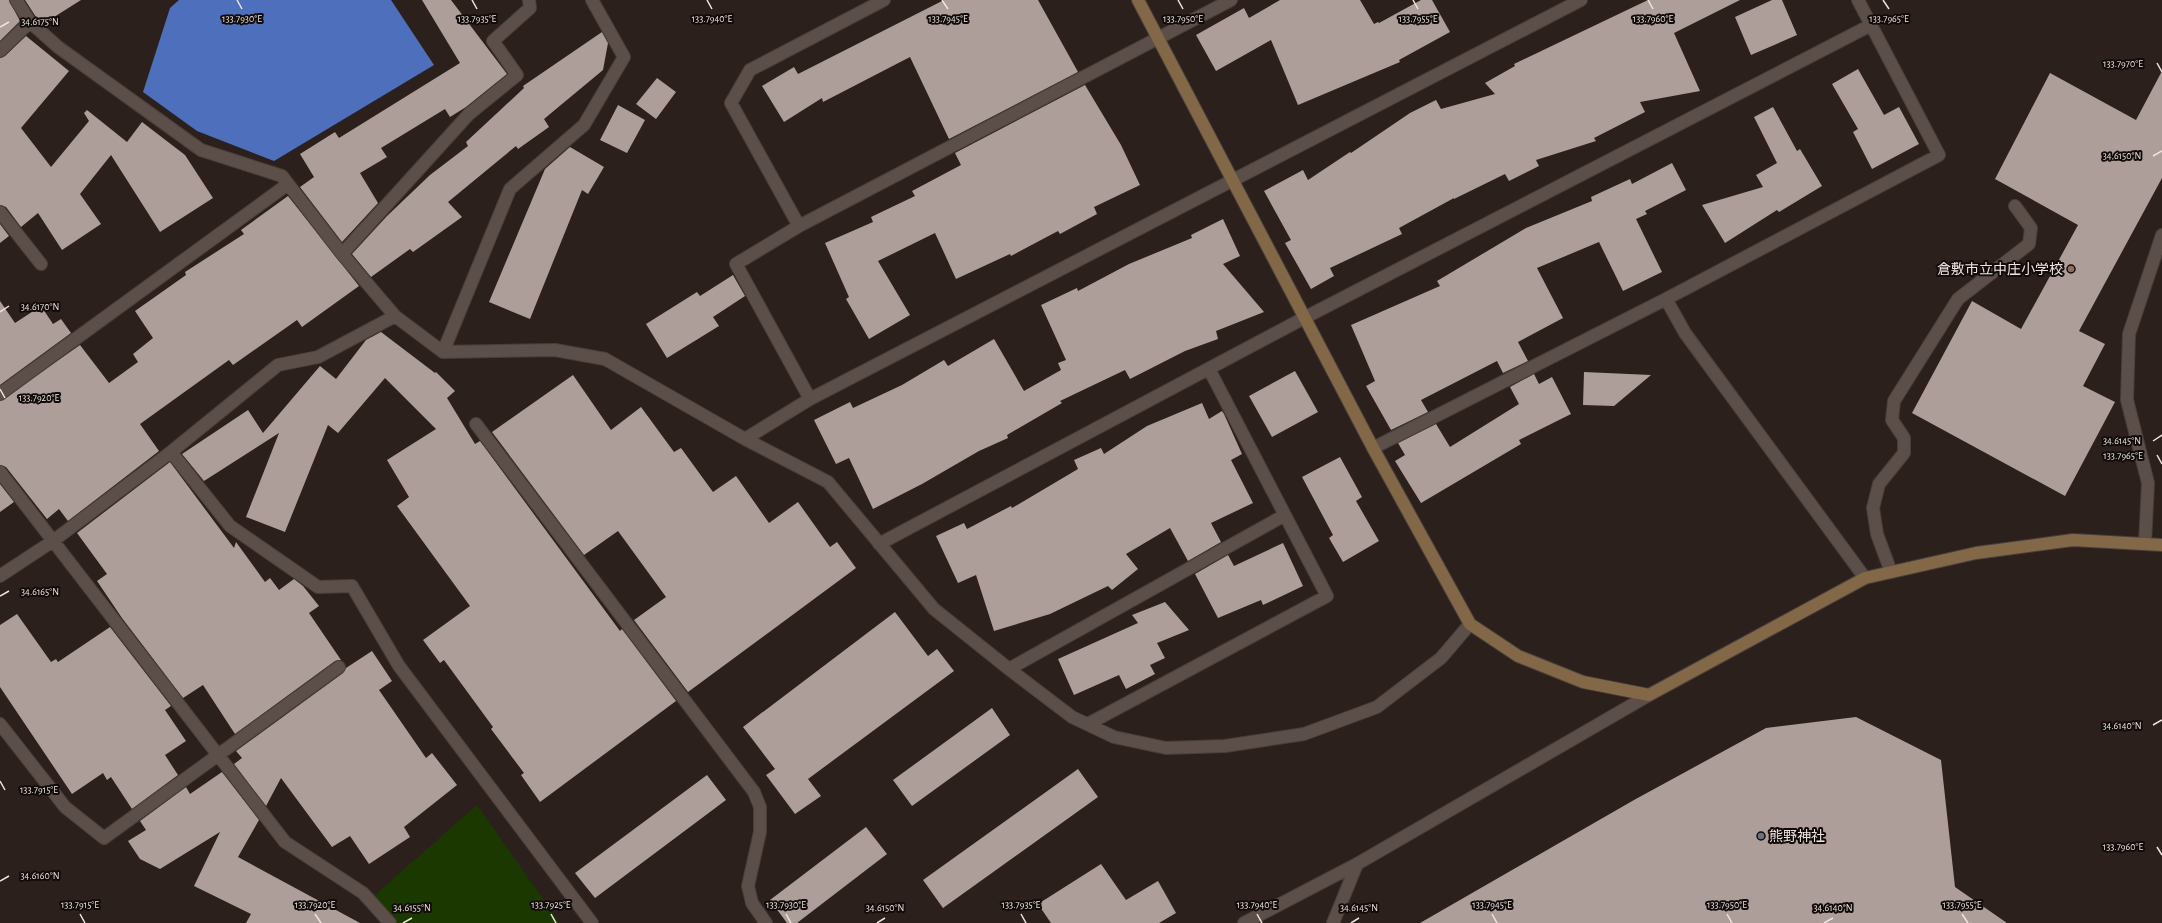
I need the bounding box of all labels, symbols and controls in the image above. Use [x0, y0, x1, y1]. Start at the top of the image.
text: 133.7930°E [222, 14, 262, 24]
text: 133.7935°E [458, 14, 497, 24]
text: 133.7940°E [692, 14, 733, 24]
text: 133.7945°E [928, 14, 968, 24]
text: 133.7950°E [1163, 14, 1203, 24]
text: 133.7955°E [1399, 14, 1438, 24]
text: 133.7960°E [1633, 14, 1673, 24]
text: 133.7965°E [1869, 14, 1909, 24]
text: 34.6175°N [21, 17, 59, 27]
text: 133.7970°E [2103, 59, 2143, 69]
text: 34.6150°N [2103, 151, 2141, 161]
place label: 倉敷市立中庄小学校 [1937, 261, 2063, 277]
marker: 倉敷市立中庄小学校 [2066, 264, 2076, 274]
text: 34.6170°N [21, 302, 59, 312]
text: 133.7920°E [19, 393, 59, 403]
text: 34.6145°N [2103, 436, 2141, 446]
text: 133.7965°E [2103, 451, 2143, 461]
text: 34.6165°N [21, 587, 59, 597]
text: 34.6140°N [2102, 721, 2142, 731]
text: 133.7915°E [20, 785, 58, 795]
place label: 熊野神社 [1769, 828, 1825, 844]
marker: 熊野神社 [1756, 831, 1766, 841]
text: 133.7960°E [2103, 842, 2143, 852]
text: 34.6160°N [20, 871, 60, 881]
text: 133.7915°E [61, 900, 99, 910]
text: 133.7920°E [295, 900, 335, 910]
text: 133.7925°E [531, 900, 571, 910]
text: 133.7930°E [766, 900, 806, 910]
text: 133.7935°E [1002, 900, 1041, 910]
text: 133.7940°E [1237, 900, 1278, 910]
text: 133.7945°E [1472, 900, 1512, 910]
text: 133.7950°E [1707, 900, 1747, 910]
text: 133.7955°E [1943, 900, 1982, 910]
text: 34.6155°N [393, 903, 431, 913]
text: 34.6150°N [866, 903, 904, 913]
text: 34.6145°N [1340, 903, 1378, 913]
text: 34.6140°N [1813, 903, 1853, 913]

